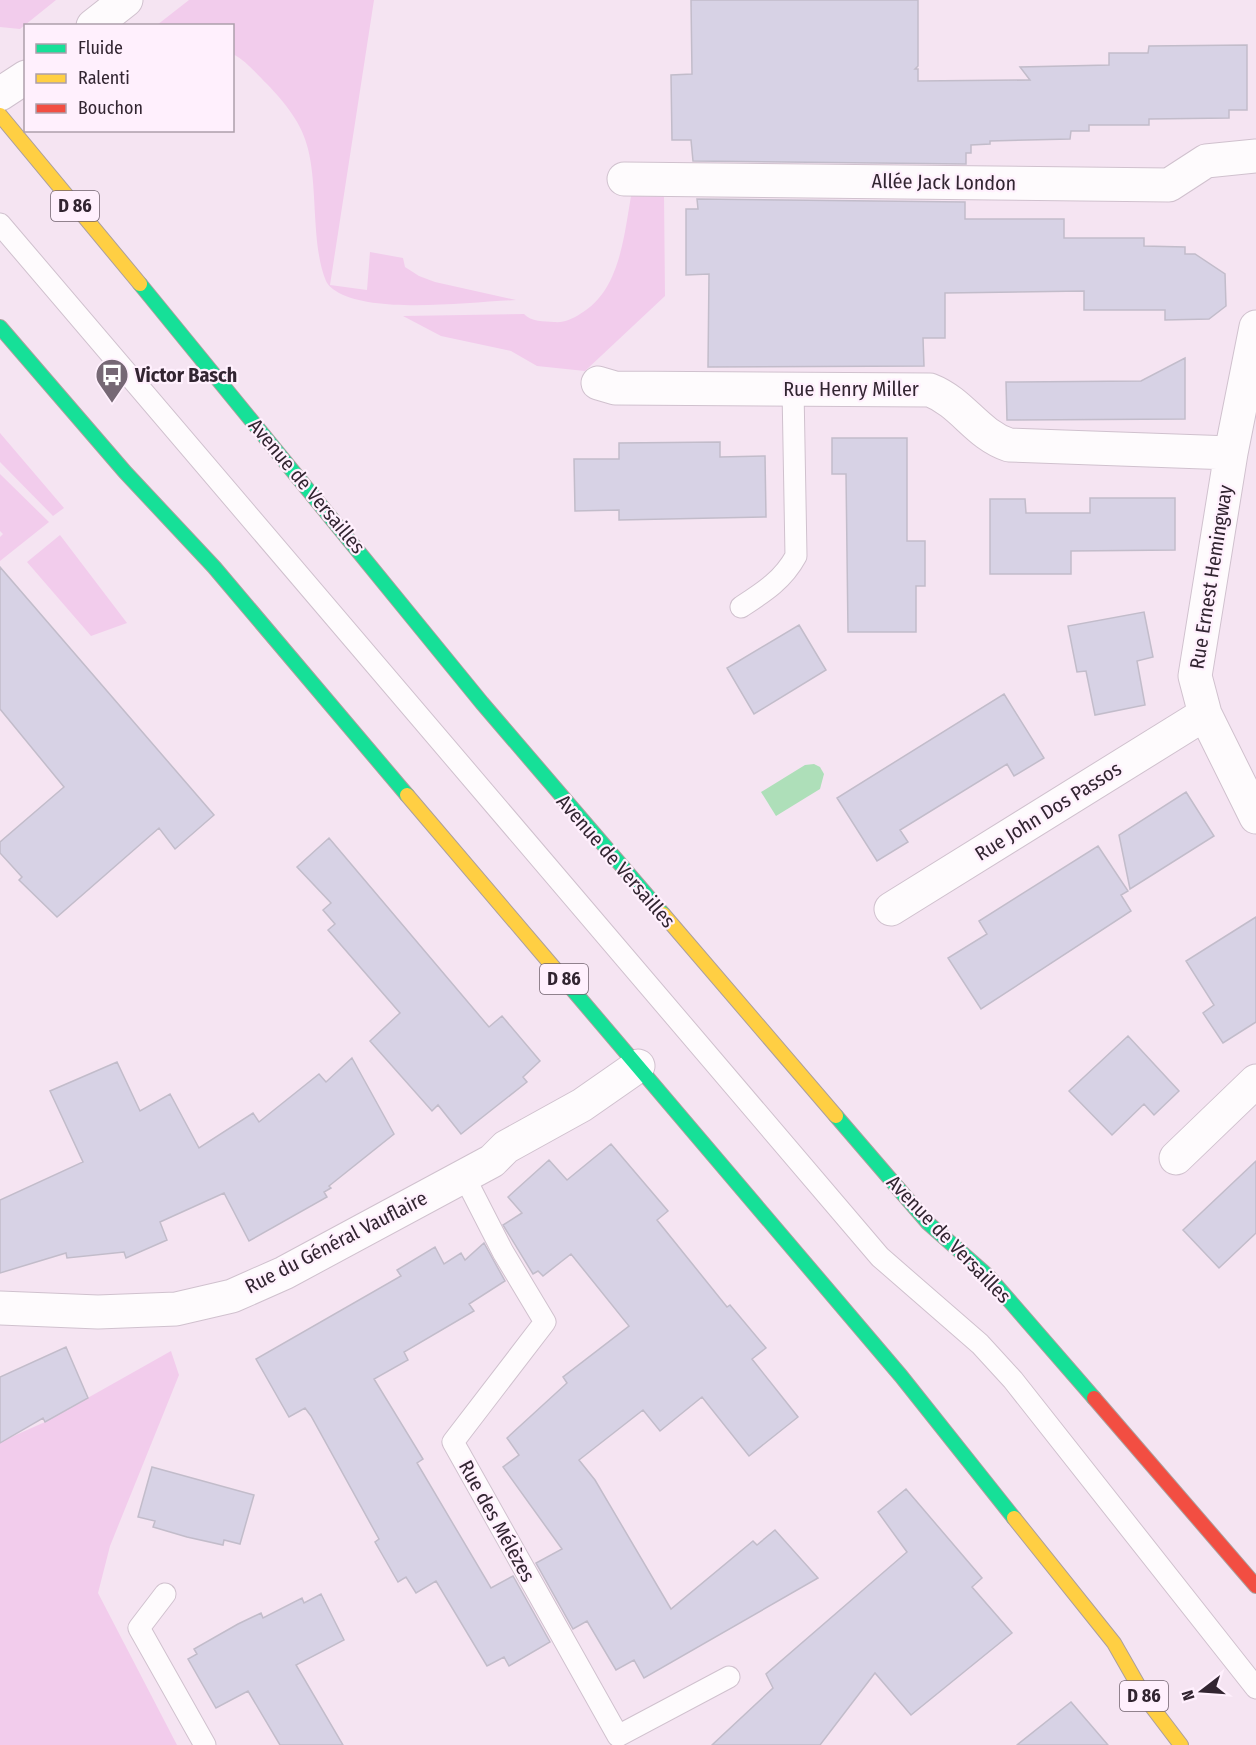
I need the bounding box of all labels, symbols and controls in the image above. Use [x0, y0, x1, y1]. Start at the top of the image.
legend [24, 24, 234, 132]
text: Fluide [78, 37, 123, 59]
text: Ralenti [78, 67, 130, 89]
text: Bouchon [78, 97, 143, 119]
street label: Allée Jack London [872, 169, 1016, 195]
road number: D 86 [51, 191, 99, 221]
bus stop icon: Victor Basch [94, 357, 130, 404]
place label: Victor Basch [134, 363, 237, 387]
street label: Rue Henry Miller [783, 377, 919, 401]
street label: Avenue de Versailles [244, 414, 370, 558]
street label: Rue Ernest Hemingway [1185, 483, 1237, 671]
street label: Rue John Dos Passos [970, 756, 1126, 866]
street label: Avenue de Versailles [552, 790, 680, 932]
road number: D 86 [540, 964, 588, 994]
street label: Avenue de Versailles [882, 1170, 1016, 1308]
street label: Rue du Général Vauflaire [241, 1186, 431, 1298]
street label: Rue des Mélèzes [454, 1456, 540, 1586]
north arrow [1172, 1661, 1232, 1721]
road number: D 86 [1120, 1681, 1168, 1711]
text: N [1178, 1688, 1199, 1703]

